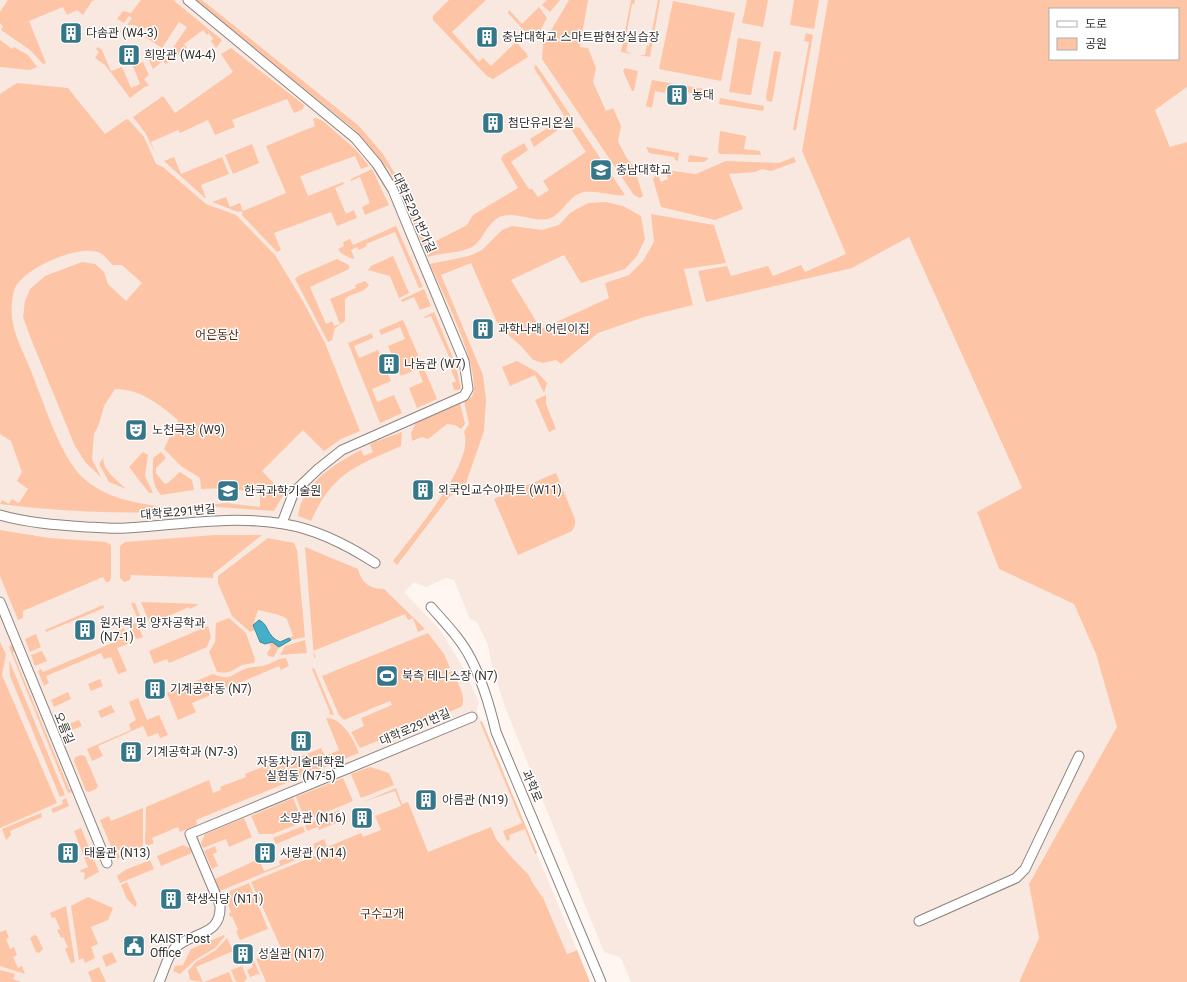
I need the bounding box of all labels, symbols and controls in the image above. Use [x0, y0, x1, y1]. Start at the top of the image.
legend [1049, 8, 1179, 60]
text: 도로 [1085, 17, 1107, 31]
building icon: 다솜관 (W4-3) [58, 20, 84, 46]
building icon: 충남대학교 스마트팜현장실습장 [474, 24, 500, 50]
place label: 다솜관 (W4-3) [86, 26, 158, 40]
place label: 충남대학교 스마트팜현장실습장 [502, 30, 660, 44]
text: 공원 [1085, 37, 1107, 51]
building icon: 희망관 (W4-4) [116, 42, 142, 68]
place label: 희망관 (W4-4) [144, 48, 216, 62]
building icon: 농대 [664, 82, 690, 108]
place label: 농대 [692, 88, 714, 102]
building icon: 첨단유리온실 [480, 110, 506, 136]
place label: 첨단유리온실 [508, 116, 574, 130]
school or university icon: 충남대학교 [588, 157, 614, 183]
place label: 충남대학교 [616, 163, 671, 177]
street label: 대학로291번가길 [389, 171, 439, 255]
building icon: 과학나래 어린이집 [470, 316, 496, 342]
place label: 과학나래 어린이집 [498, 322, 589, 336]
park label: 어은동산 [195, 328, 239, 342]
building icon: 나눔관 (W7) [376, 351, 402, 377]
place label: 나눔관 (W7) [404, 357, 466, 371]
theatre icon: 노천극장 (W9) [123, 417, 149, 443]
place label: 노천극장 (W9) [152, 423, 225, 437]
building icon: 외국인교수아파트 (W11) [410, 477, 436, 503]
school or university icon: 한국과학기술원 [215, 478, 241, 504]
place label: 외국인교수아파트 (W11) [438, 483, 562, 497]
place label: 한국과학기술원 [244, 484, 321, 498]
street label: 대학로291번길 [140, 502, 216, 522]
place label: 원자력 및 양자공학과 (N7-1) [100, 616, 205, 644]
building icon: 원자력 및 양자공학과 (N7-1) [72, 617, 98, 643]
sports icon: 북측 테니스장 (N7) [374, 663, 400, 689]
place label: 북측 테니스장 (N7) [402, 669, 498, 683]
building icon: 기계공학동 (N7) [142, 676, 168, 702]
place label: 기계공학동 (N7) [170, 682, 252, 696]
street label: 대학로291번길 [378, 706, 452, 748]
street label: 오름길 [51, 710, 77, 746]
building icon: 자동차기술대학원 실험동 (N7-5) [288, 728, 314, 754]
building icon: 기계공학과 (N7-3) [118, 739, 144, 765]
place label: 기계공학과 (N7-3) [146, 745, 238, 759]
place label: 자동차기술대학원 실험동 (N7-5) [257, 755, 345, 783]
street label: 과학로 [519, 768, 545, 804]
building icon: 아름관 (N19) [413, 787, 439, 813]
place label: 아름관 (N19) [442, 793, 508, 807]
building icon: 소망관 (N16) [349, 805, 375, 831]
place label: 소망관 (N16) [280, 811, 346, 825]
building icon: 태울관 (N13) [55, 840, 81, 866]
building icon: 사랑관 (N14) [252, 840, 278, 866]
place label: 태울관 (N13) [84, 846, 150, 860]
place label: 사랑관 (N14) [280, 846, 346, 860]
building icon: 학생식당 (N11) [158, 886, 184, 912]
place label: 학생식당 (N11) [186, 892, 263, 906]
park label: 구수고개 [360, 907, 404, 921]
place label: KAIST Post Office [150, 932, 210, 960]
public building icon: KAIST Post Office [121, 933, 147, 959]
building icon: 성실관 (N17) [230, 941, 256, 967]
place label: 성실관 (N17) [258, 947, 324, 961]

